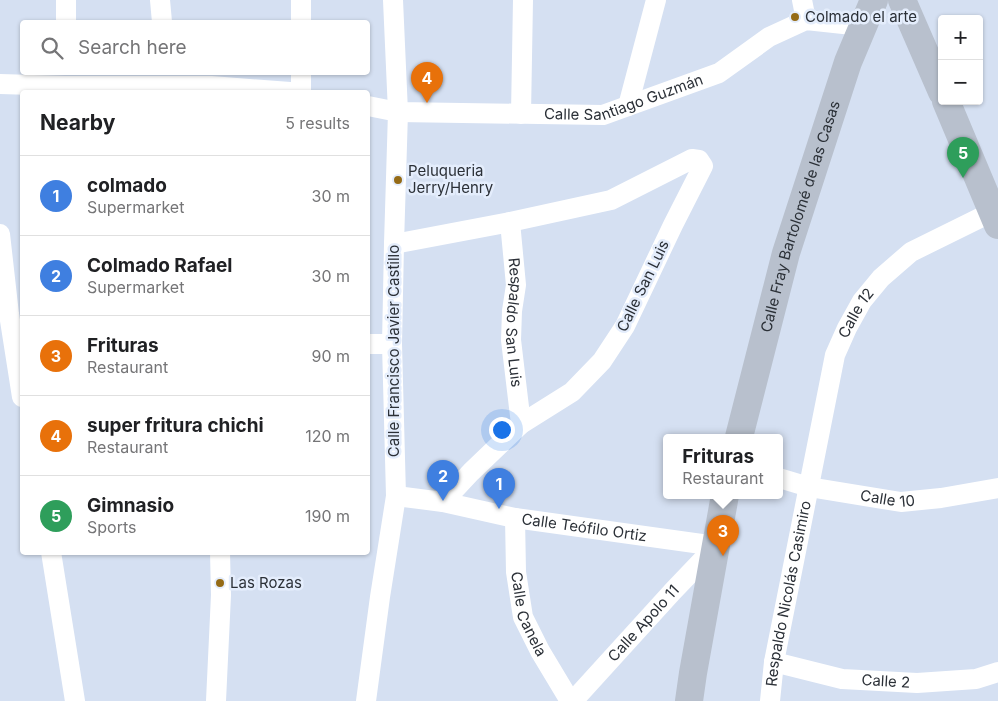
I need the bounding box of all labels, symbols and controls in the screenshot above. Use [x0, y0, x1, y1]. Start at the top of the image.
place label: Colmado el arte [805, 7, 917, 26]
marker: Colmado el arte [789, 11, 801, 23]
map controls [938, 15, 983, 105]
button: + [938, 15, 983, 60]
search box [20, 20, 370, 75]
icon: search [38, 34, 66, 62]
text: Search here [78, 36, 187, 59]
button: − [938, 60, 983, 105]
pin: 4 [411, 62, 443, 103]
street label: Calle Santiago Guzmán [544, 70, 706, 124]
street label: Calle Fray Bartolomé de las Casas [756, 98, 844, 334]
text: Nearby [40, 110, 115, 135]
text: 5 results [285, 113, 350, 133]
pin: 5 [947, 137, 979, 178]
place label: Peluqueria Jerry/Henry [408, 161, 494, 197]
text: colmado [87, 174, 167, 197]
marker: Peluqueria Jerry/Henry [392, 174, 404, 186]
text: 1 [53, 186, 59, 206]
text: 30 m [312, 186, 350, 206]
text: Supermarket [87, 197, 184, 217]
street label: Calle San Luis [612, 237, 673, 335]
street label: Calle Francisco Javier Castillo [384, 245, 403, 457]
text: Colmado Rafael [87, 254, 232, 277]
street label: Respaldo San Luis [502, 257, 527, 388]
text: 2 [51, 266, 61, 286]
text: 30 m [312, 266, 350, 286]
text: Supermarket [87, 277, 184, 297]
street label: Calle 12 [834, 284, 878, 341]
text: Frituras [87, 334, 159, 357]
text: 3 [51, 346, 61, 366]
text: 90 m [311, 346, 350, 366]
text: Restaurant [87, 357, 168, 377]
text: super fritura chichi [87, 414, 264, 437]
your location [489, 417, 515, 443]
text: 4 [51, 426, 61, 446]
text: 120 m [305, 426, 350, 446]
popup [663, 434, 783, 499]
text: Restaurant [87, 437, 168, 457]
text: Frituras [682, 445, 754, 468]
pin: 2 [427, 460, 459, 501]
pin: 1 [483, 468, 515, 509]
text: Restaurant [682, 468, 764, 488]
street label: Calle 10 [859, 486, 916, 511]
text: Gimnasio [87, 494, 174, 517]
street label: Respaldo Nicolás Casimiro [762, 499, 815, 687]
text: 5 [51, 506, 61, 526]
text: 190 m [305, 506, 350, 526]
street label: Calle Teófilo Ortiz [520, 509, 648, 545]
pin: 3 [707, 515, 739, 556]
text: Sports [87, 517, 136, 537]
street label: Calle Canela [507, 570, 551, 660]
place label: Las Rozas [230, 573, 302, 592]
marker: Las Rozas [214, 577, 226, 589]
street label: Calle Apolo 11 [604, 580, 683, 665]
street label: Calle 2 [861, 670, 911, 692]

